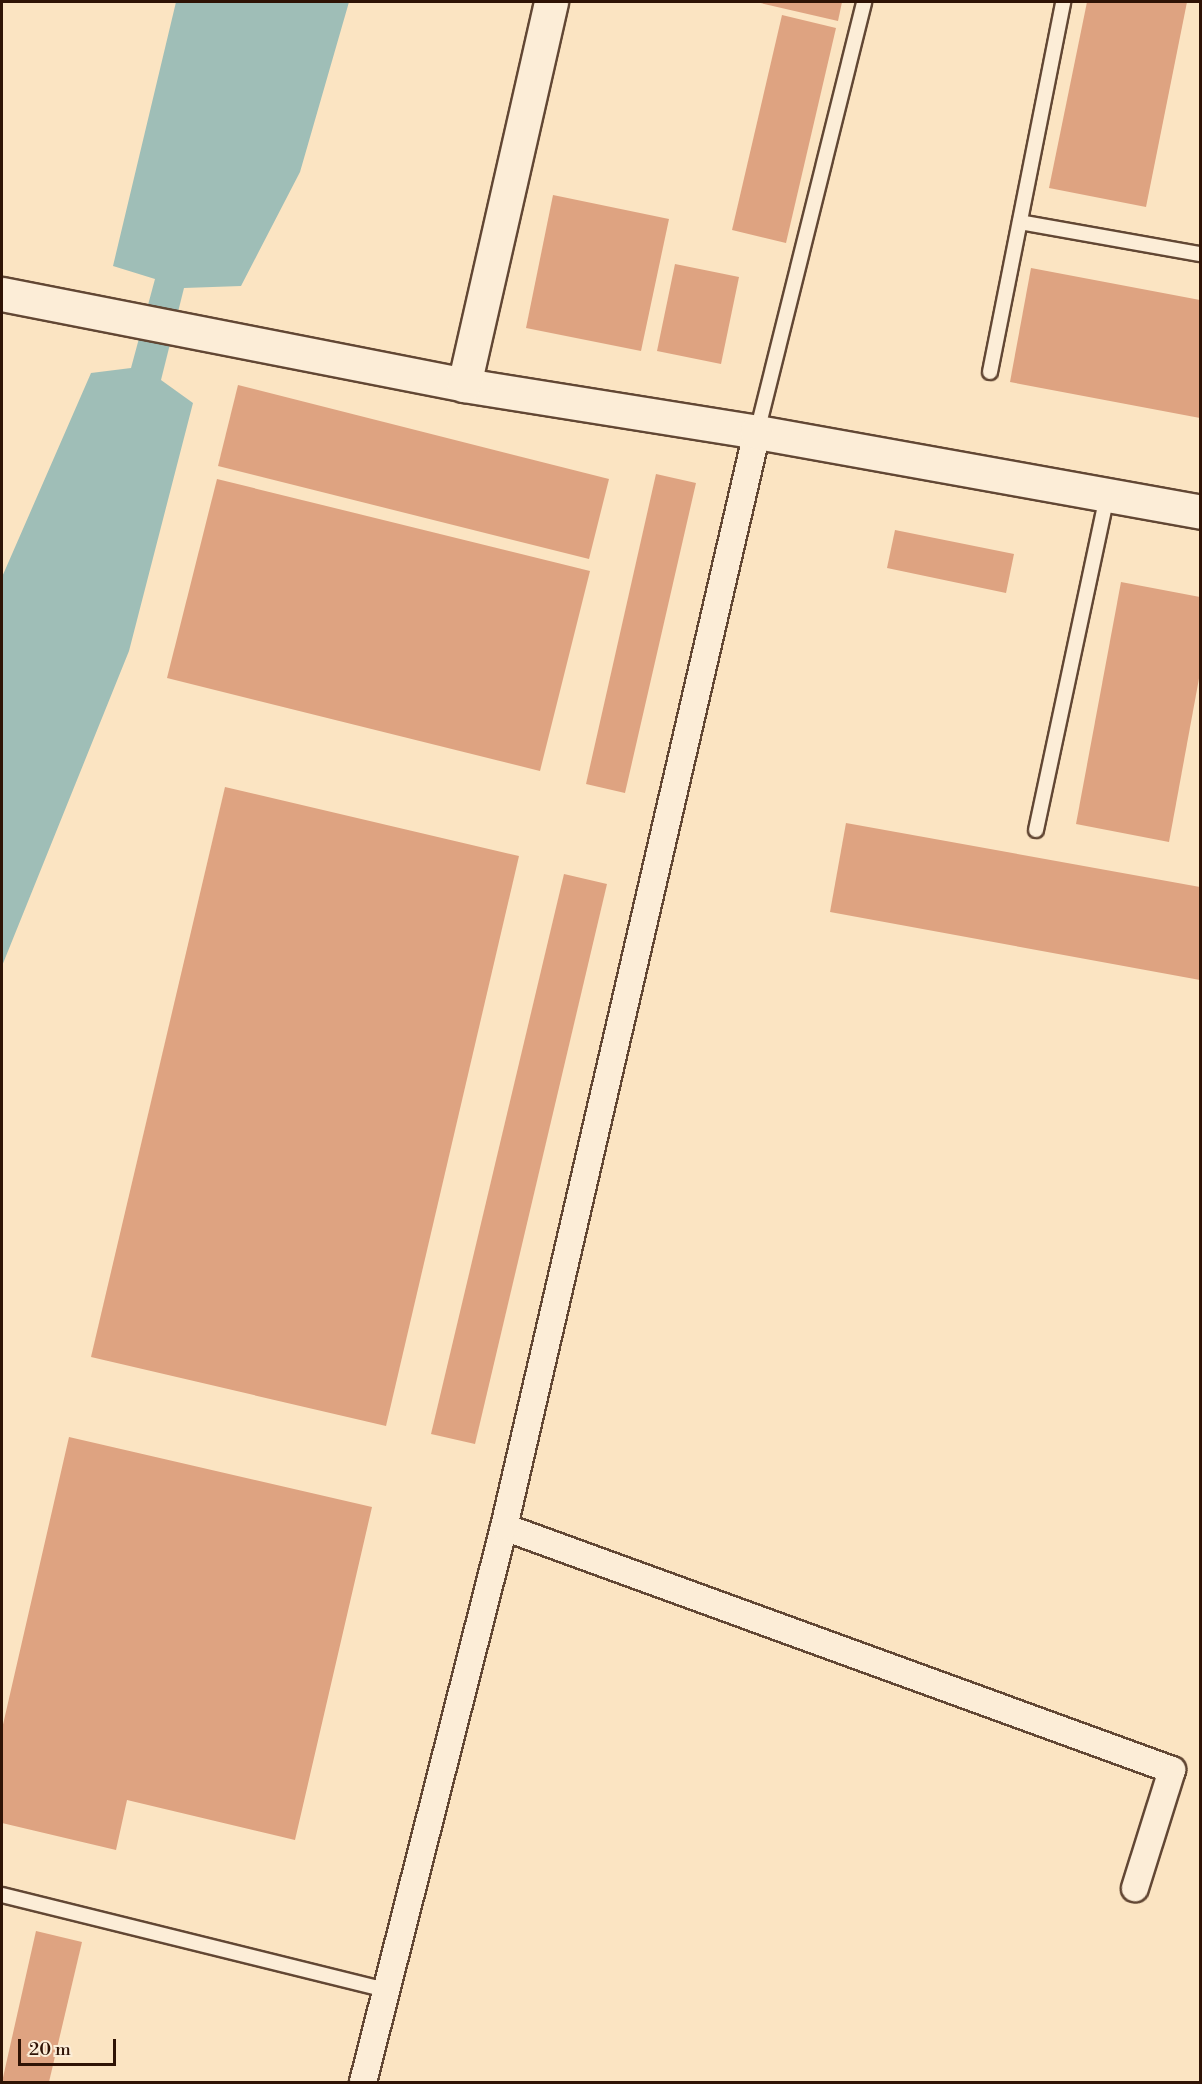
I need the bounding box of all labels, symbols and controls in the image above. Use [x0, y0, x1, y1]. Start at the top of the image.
scale bar [21, 2027, 118, 2065]
text: 20 m [29, 2038, 71, 2061]

